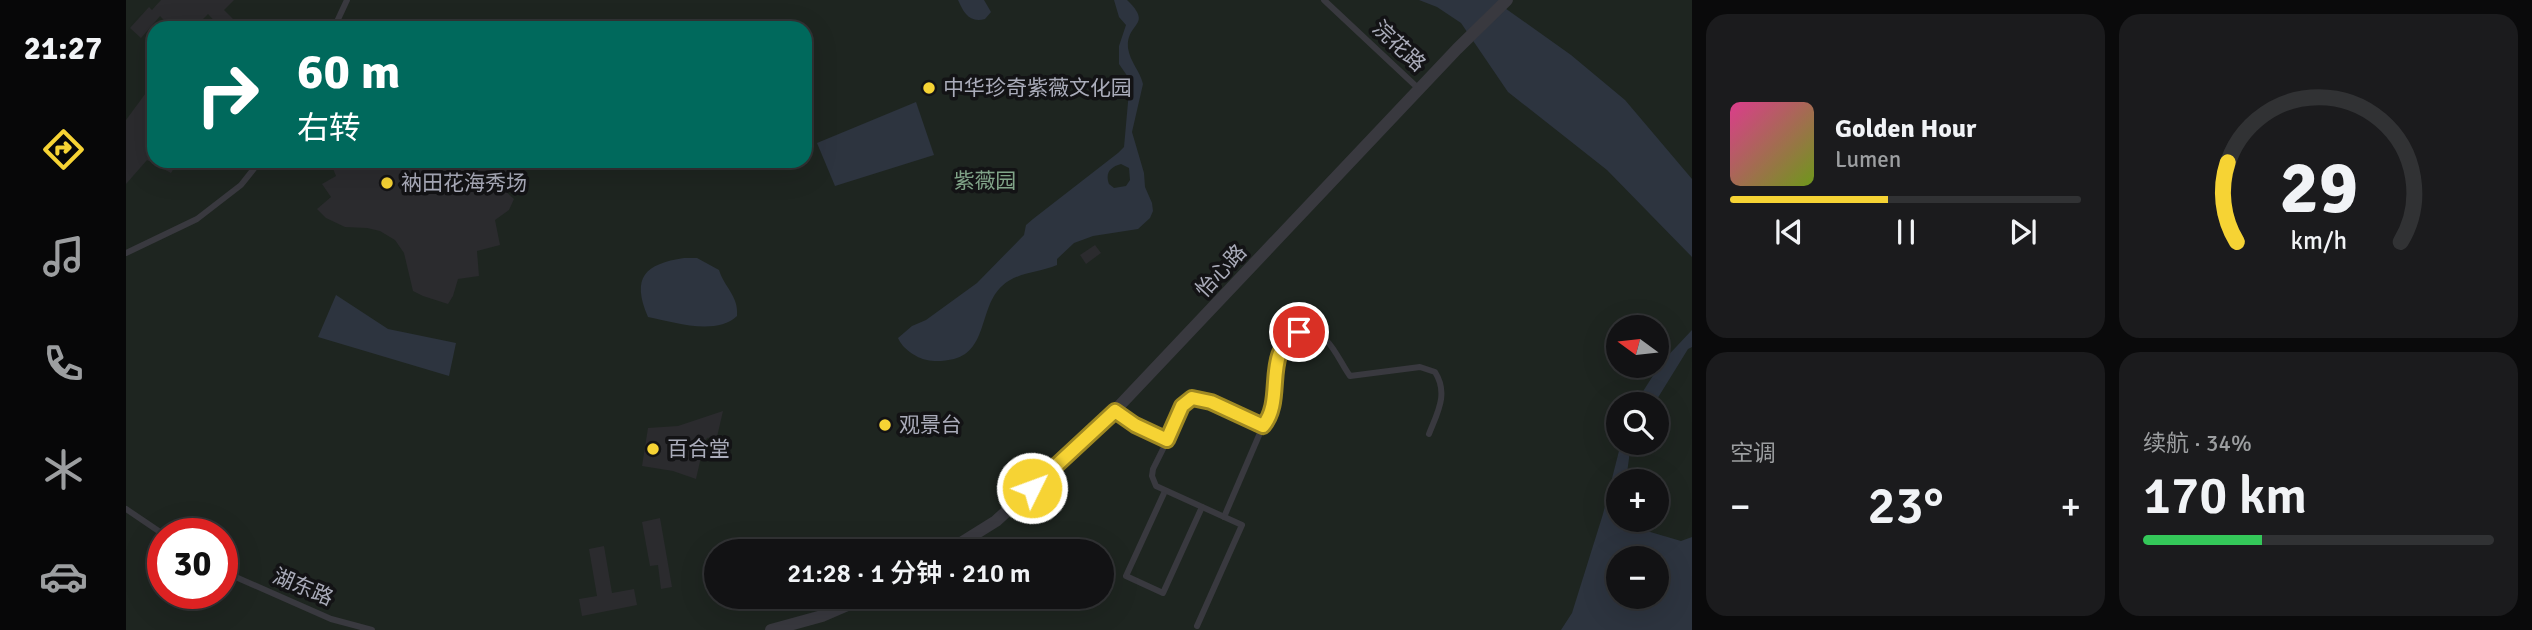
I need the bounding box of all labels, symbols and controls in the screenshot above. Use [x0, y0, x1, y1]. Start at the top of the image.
street label: 浣花路 [1367, 15, 1431, 77]
text: 21:27 [24, 29, 102, 68]
text: 60 m [297, 42, 400, 102]
icon: right [182, 49, 273, 140]
place label: 中华珍奇紫薇文化园 [943, 75, 1132, 101]
marker: 中华珍奇紫薇文化园 [921, 80, 937, 96]
text: 右转 [297, 109, 361, 148]
text: Golden Hour [1835, 113, 1976, 145]
icon: directions [39, 125, 88, 174]
text: Lumen [1835, 145, 1901, 174]
text: 29 [2279, 145, 2358, 234]
park label: 紫薇园 [954, 168, 1017, 194]
place label: 衲田花海秀场 [401, 170, 527, 196]
marker: 衲田花海秀场 [379, 175, 395, 191]
icon: previous [1770, 213, 1808, 251]
icon: pause [1887, 213, 1925, 251]
icon: next [2004, 213, 2042, 251]
text: km/h [2290, 225, 2347, 256]
icon: music [39, 232, 88, 281]
street label: 怡心路 [1190, 239, 1252, 303]
pin [1269, 302, 1329, 362]
icon: arrive [1280, 313, 1318, 351]
north arrow [1606, 315, 1670, 378]
map controls [1606, 315, 1669, 609]
icon: phone [39, 339, 88, 388]
button: search [1606, 392, 1669, 455]
place label: 观景台 [899, 412, 962, 438]
marker: 观景台 [877, 417, 893, 433]
text: 续航 · 34% [2143, 429, 2252, 458]
place label: 百合堂 [667, 436, 730, 462]
text: 空调 [1730, 439, 1776, 468]
marker: 百合堂 [645, 441, 661, 457]
icon: climate [39, 445, 88, 494]
position arrow [995, 451, 1069, 525]
text: 170 km [2143, 464, 2307, 528]
button: + [1606, 469, 1669, 532]
text: 23° [1867, 474, 1944, 538]
text: − [1730, 483, 1751, 530]
text: + [2060, 483, 2081, 530]
speed limit sign: 30 [147, 518, 238, 609]
button: − [1606, 546, 1669, 609]
icon: car [39, 552, 88, 601]
text: 21:28 · 1 分钟 · 210 m [787, 558, 1031, 590]
street label: 湖东路 [269, 563, 337, 611]

